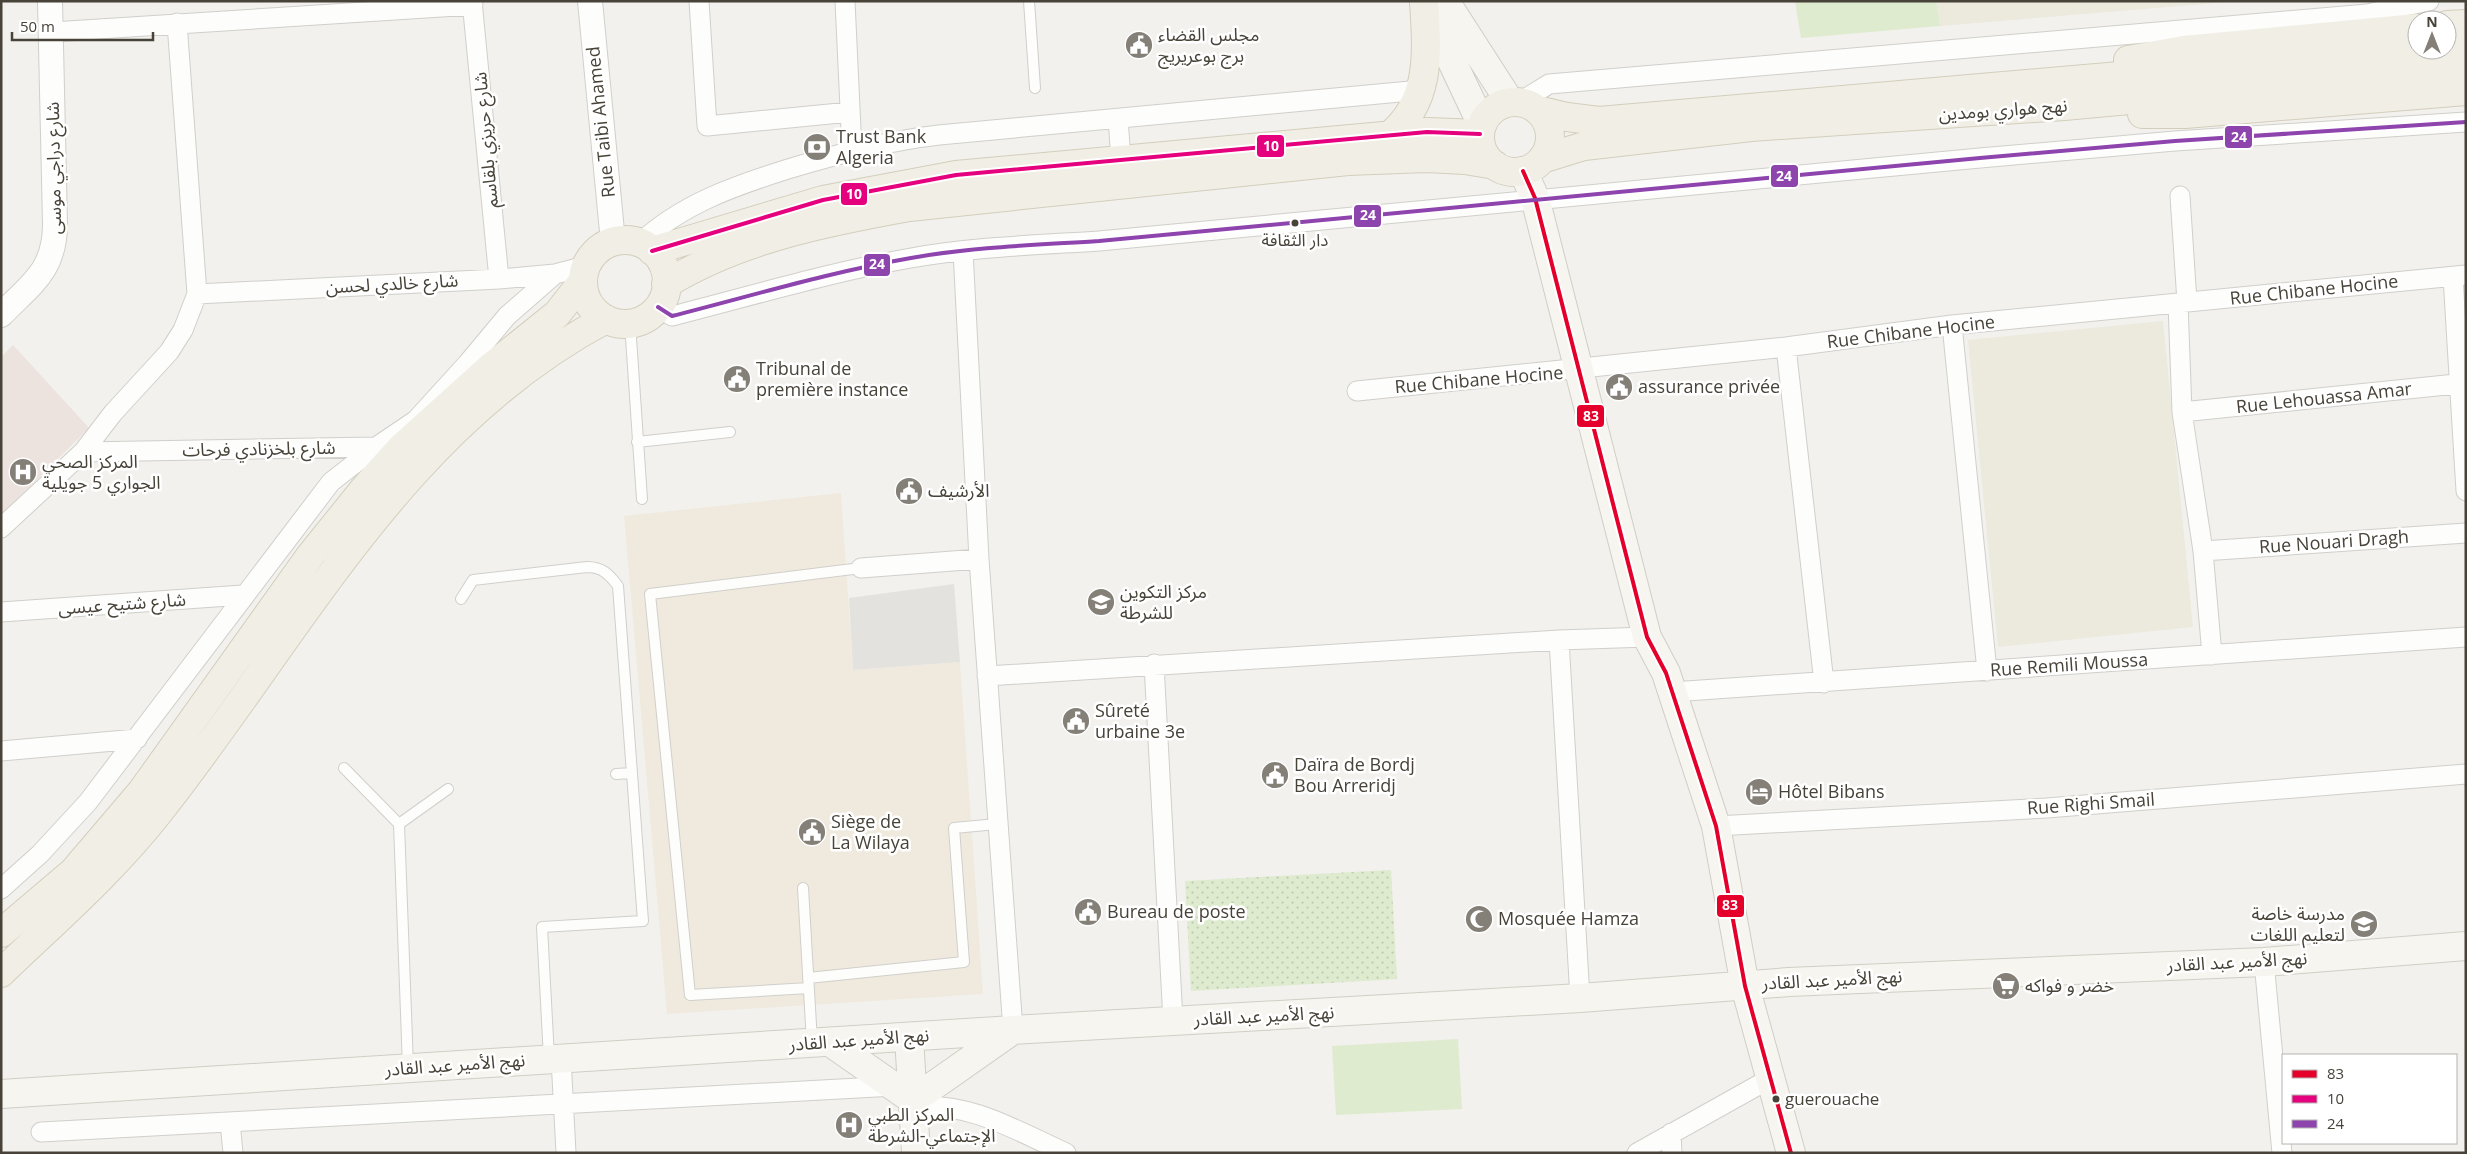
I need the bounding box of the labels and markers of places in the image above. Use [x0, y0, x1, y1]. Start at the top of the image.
place label: مجلس القضاء برج بوعريريج [1158, 22, 1259, 69]
public building icon: مجلس القضاء برج بوعريريج [1124, 30, 1154, 60]
place label: Trust Bank Algeria [836, 124, 927, 169]
bank icon: Trust Bank Algeria [802, 132, 832, 162]
marker: دار الثقافة [1290, 218, 1300, 228]
place label: دار الثقافة [1262, 228, 1328, 251]
place label: Tribunal de première instance [756, 356, 908, 401]
public building icon: Tribunal de première instance [722, 364, 752, 394]
public building icon: assurance privée [1604, 372, 1634, 402]
place label: assurance privée [1638, 374, 1780, 398]
place label: المركز الصحي الجواري 5 جويلية [42, 449, 161, 496]
hospital icon: المركز الصحي الجواري 5 جويلية [8, 457, 38, 487]
public building icon: الأرشيف [894, 476, 924, 506]
place label: الأرشيف [928, 478, 989, 502]
place label: مركز التكوين للشرطة [1120, 579, 1207, 624]
school or university icon: مركز التكوين للشرطة [1086, 587, 1116, 617]
place label: Sûreté urbaine 3e [1095, 698, 1185, 743]
public building icon: Sûreté urbaine 3e [1061, 706, 1091, 736]
place label: Daïra de Bordj Bou Arreridj [1294, 752, 1415, 797]
public building icon: Daïra de Bordj Bou Arreridj [1260, 760, 1290, 790]
hotel icon: Hôtel Bibans [1744, 777, 1774, 807]
place label: Hôtel Bibans [1778, 779, 1885, 803]
place label: Siège de La Wilaya [831, 809, 910, 854]
public building icon: Siège de La Wilaya [797, 817, 827, 847]
public building icon: Bureau de poste [1073, 897, 1103, 927]
place label: Bureau de poste [1107, 899, 1246, 923]
place label: مدرسة خاصة لتعليم اللغات [2250, 901, 2345, 948]
mosque icon: Mosquée Hamza [1464, 904, 1494, 934]
place label: Mosquée Hamza [1498, 906, 1639, 930]
school or university icon: مدرسة خاصة لتعليم اللغات [2349, 909, 2379, 939]
supermarket icon: خضر و فواكه [1991, 971, 2021, 1001]
place label: خضر و فواكه [2025, 973, 2114, 997]
place label: guerouache [1785, 1087, 1879, 1110]
marker: guerouache [1771, 1094, 1781, 1104]
place label: المركز الطبي الإجتماعي-الشرطة [868, 1102, 996, 1149]
hospital icon: المركز الطبي الإجتماعي-الشرطة [834, 1110, 864, 1140]

